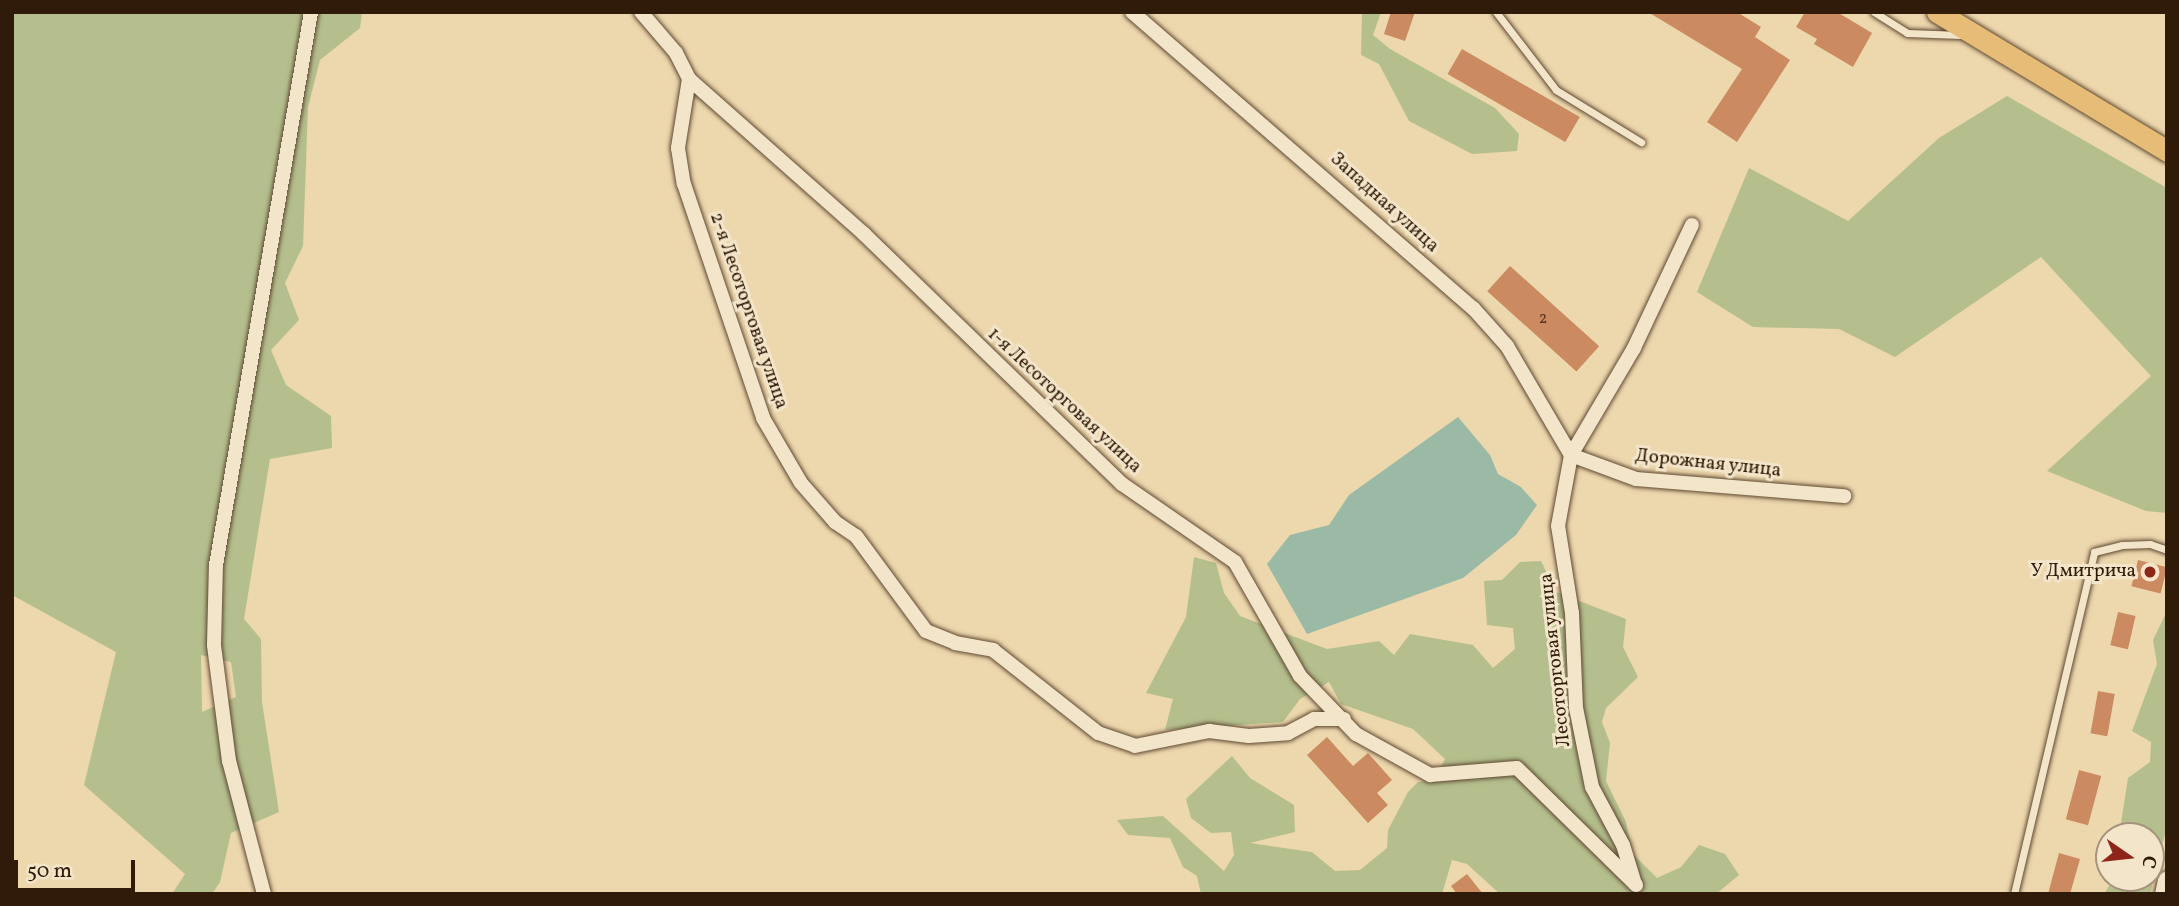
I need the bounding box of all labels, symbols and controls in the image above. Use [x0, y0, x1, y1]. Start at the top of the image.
street label: Западная улица [1325, 148, 1443, 258]
street label: 2-я Лесоторговая улица [704, 210, 792, 412]
house number: 2 [1539, 309, 1547, 329]
street label: 1-я Лесоторговая улица [982, 323, 1146, 479]
street label: Дорожная улица [1634, 445, 1782, 483]
place label: У Дмитрича [2030, 561, 2136, 583]
marker: У Дмитрича [2142, 564, 2158, 580]
street label: Лесоторговая улица [1536, 572, 1576, 748]
north arrow [2095, 822, 2165, 892]
scale bar [18, 846, 138, 890]
text: С [2134, 853, 2163, 871]
text: 50 m [27, 857, 72, 886]

